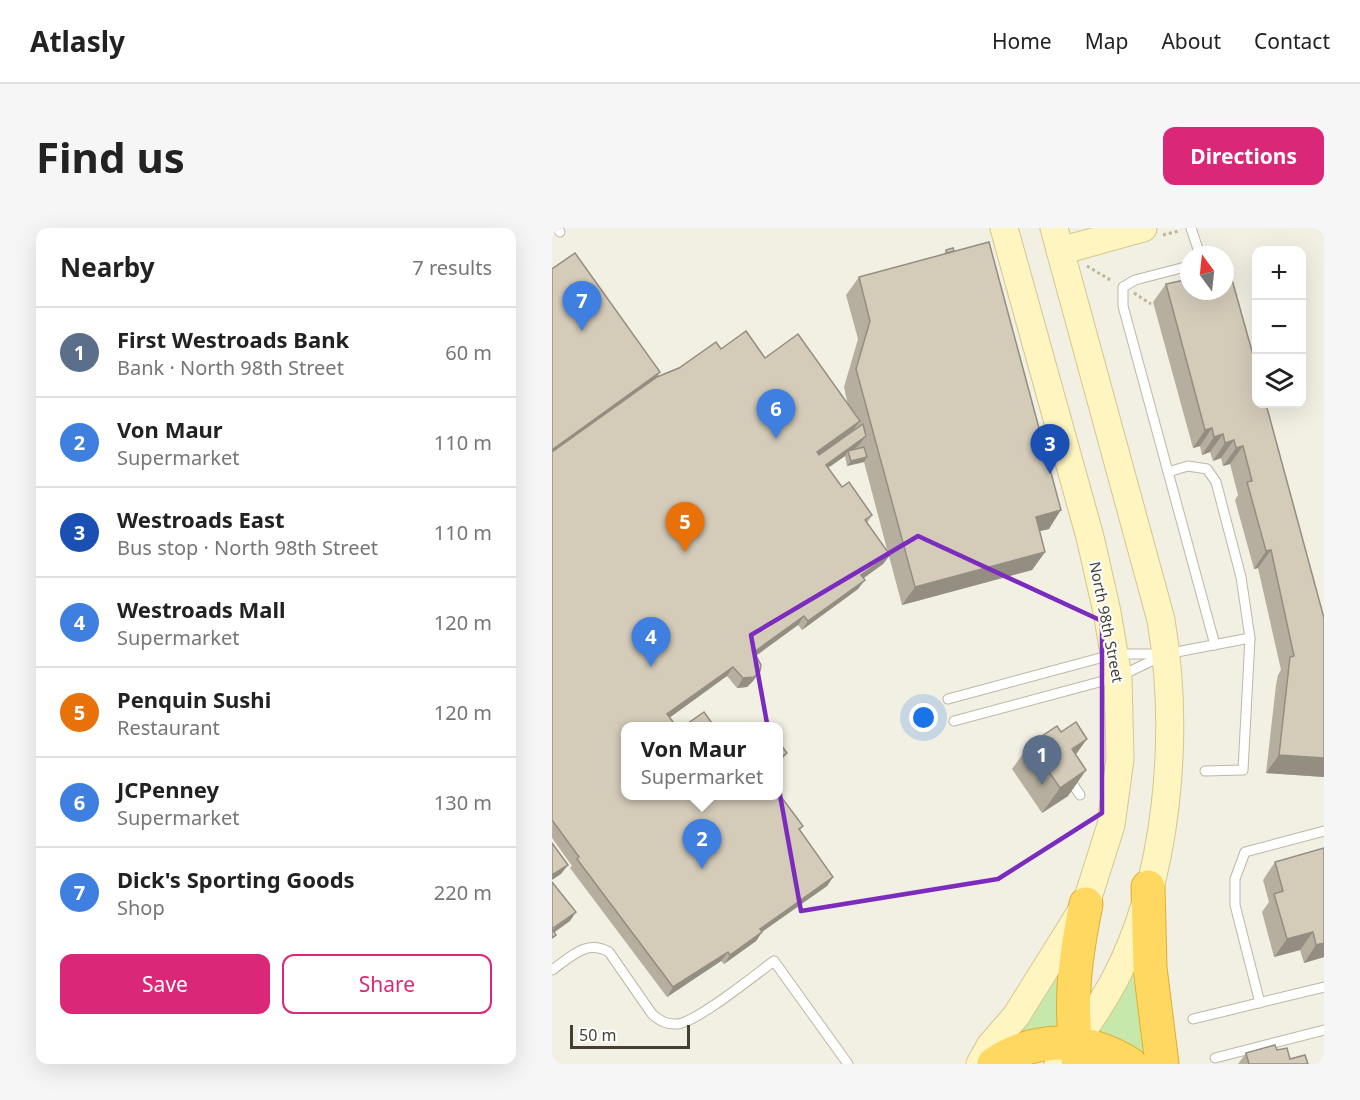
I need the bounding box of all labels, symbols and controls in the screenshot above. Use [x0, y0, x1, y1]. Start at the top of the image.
text: Atlasly [30, 22, 125, 60]
text: Home [992, 27, 1052, 55]
text: Map [1085, 27, 1128, 55]
text: About [1161, 27, 1221, 55]
text: Contact [1254, 27, 1330, 55]
button: Directions [1163, 127, 1324, 185]
text: Find us [36, 128, 185, 185]
north arrow [1180, 246, 1234, 300]
map controls [1252, 246, 1306, 408]
button: + [1252, 246, 1306, 300]
text: Nearby [60, 249, 155, 285]
text: 7 results [412, 254, 492, 281]
pin: 7 [562, 282, 602, 331]
button: − [1252, 300, 1306, 354]
text: First Westroads Bank [117, 324, 349, 354]
text: 1 [74, 339, 85, 366]
text: 60 m [445, 339, 492, 366]
text: Bank · North 98th Street [117, 354, 344, 381]
button: layers [1252, 354, 1306, 408]
pin: 6 [756, 390, 796, 439]
text: Von Maur [117, 414, 223, 444]
pin: 3 [1030, 424, 1070, 474]
text: 2 [74, 429, 85, 456]
text: 110 m [434, 429, 492, 456]
text: Supermarket [117, 444, 240, 471]
pin: 5 [666, 502, 704, 552]
text: Westroads East [117, 504, 285, 534]
text: 3 [74, 519, 85, 546]
text: 110 m [434, 519, 492, 546]
text: Bus stop · North 98th Street [117, 534, 378, 561]
street label: North 98th Street [1085, 560, 1129, 685]
text: Westroads Mall [117, 594, 286, 624]
text: 4 [74, 609, 85, 636]
text: 120 m [434, 609, 492, 636]
pin: 4 [632, 618, 670, 667]
text: Supermarket [117, 624, 240, 651]
text: Penquin Sushi [117, 684, 271, 714]
text: 5 [74, 699, 85, 726]
text: 120 m [434, 699, 492, 726]
your location [909, 703, 938, 732]
text: Restaurant [117, 714, 220, 741]
popup [621, 722, 783, 800]
text: Von Maur [641, 733, 746, 763]
pin: 1 [1022, 736, 1062, 785]
text: Supermarket [641, 763, 763, 790]
text: JCPenney [117, 774, 219, 804]
text: 6 [74, 789, 85, 816]
text: 130 m [434, 789, 492, 816]
text: Supermarket [117, 804, 240, 831]
pin: 2 [682, 820, 722, 869]
text: Dick's Sporting Goods [117, 864, 355, 894]
text: 7 [74, 879, 85, 906]
text: 220 m [434, 879, 492, 906]
text: Shop [117, 894, 165, 921]
button: Save [60, 954, 270, 1014]
button: Share [282, 954, 492, 1014]
scale bar [570, 1022, 690, 1050]
text: 50 m [579, 1024, 616, 1046]

